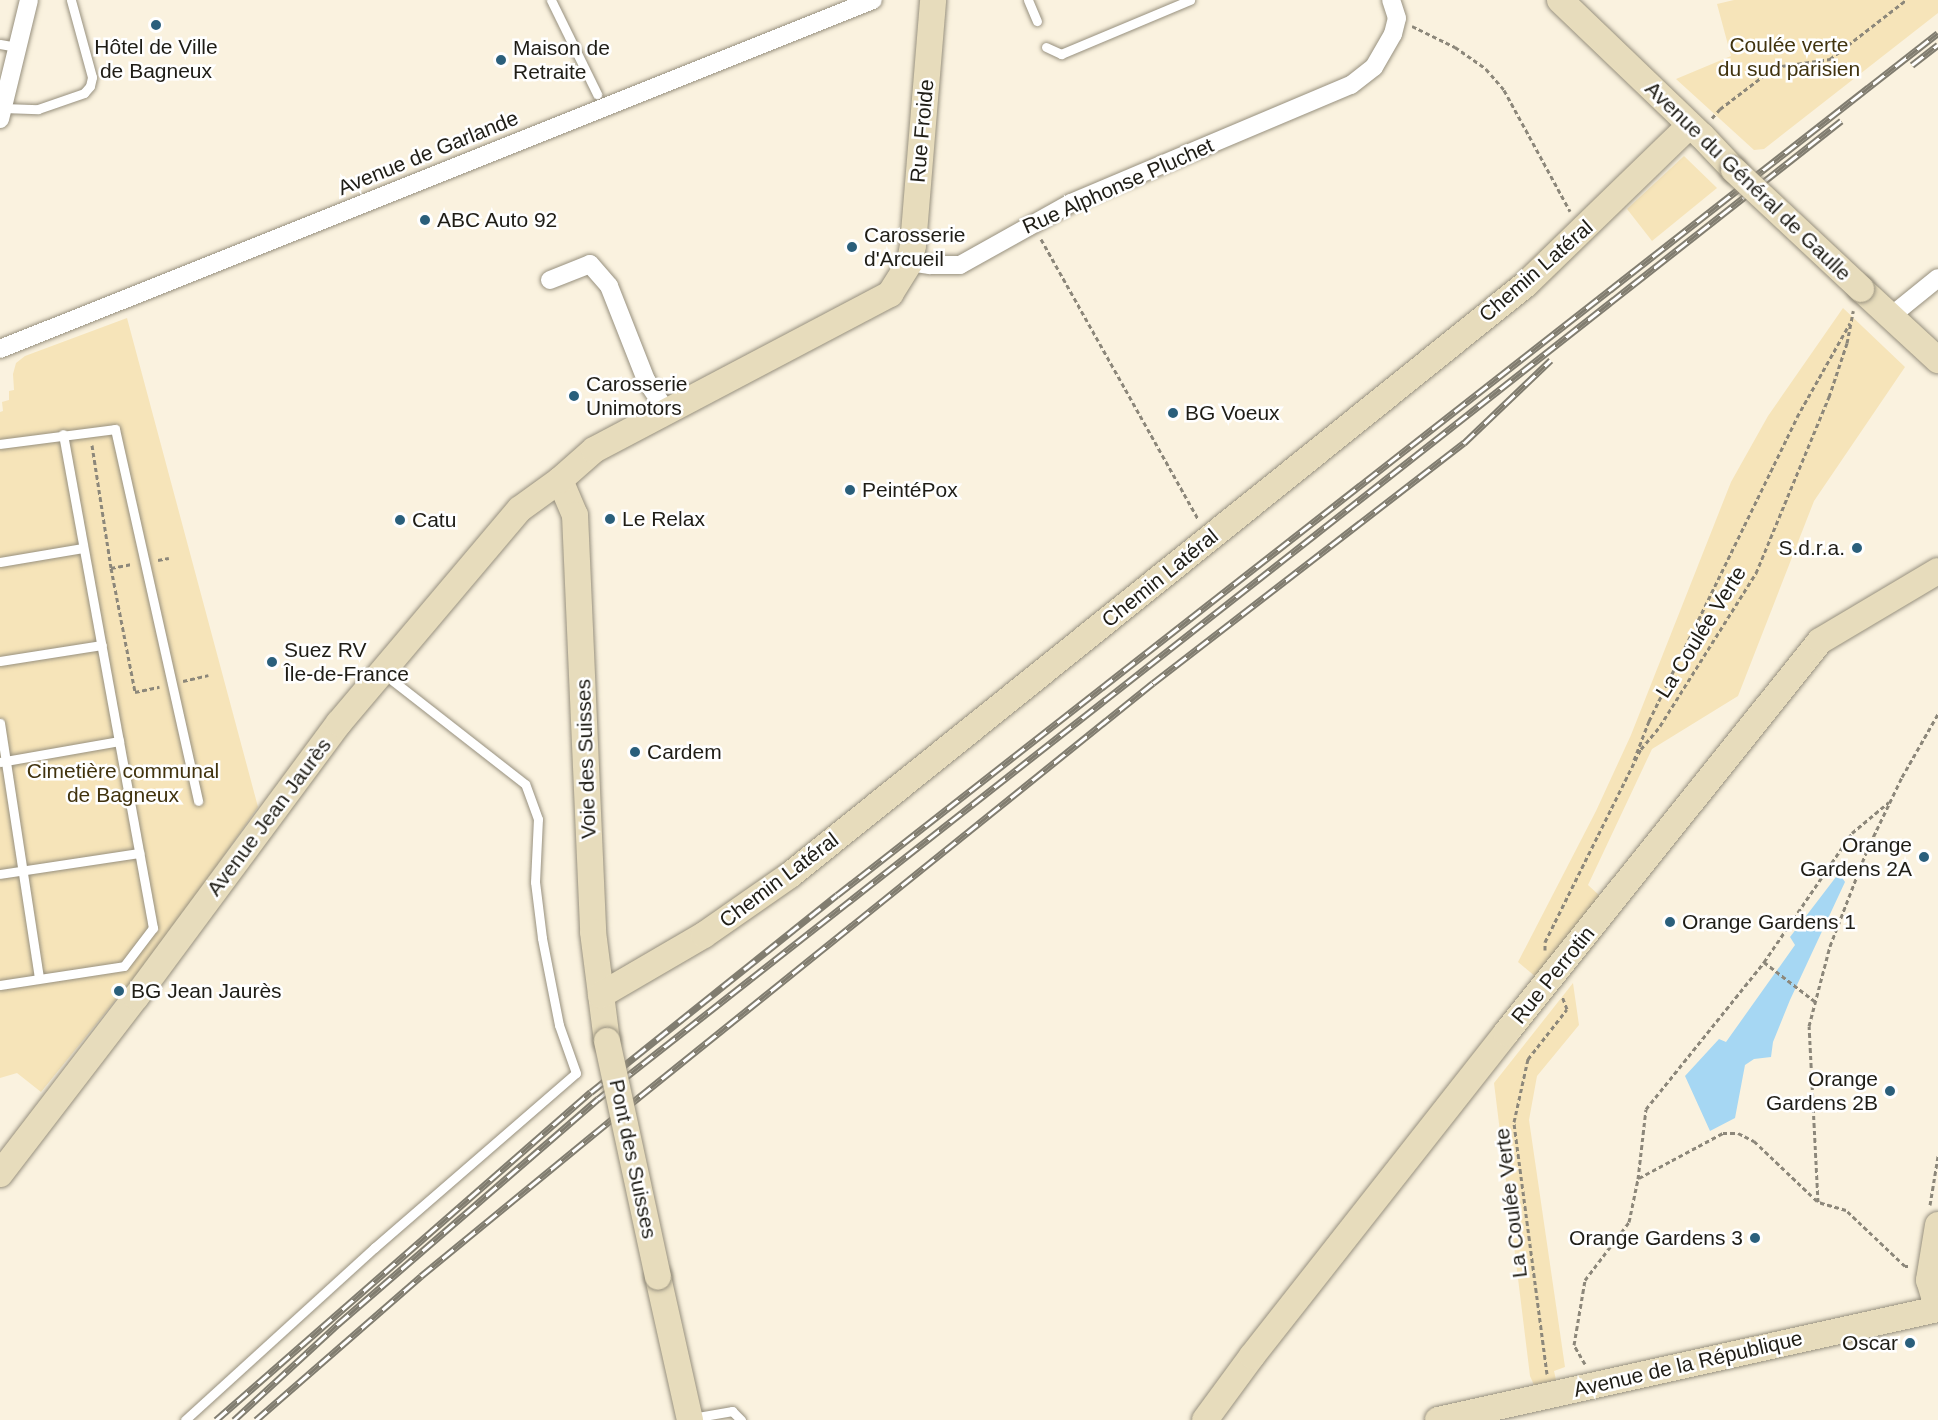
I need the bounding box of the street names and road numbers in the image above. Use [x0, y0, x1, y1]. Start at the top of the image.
street label: Avenue du Général de Gaulle [1640, 76, 1856, 286]
street label: Rue Froide [905, 78, 939, 184]
street label: Avenue de Garlande [334, 105, 522, 201]
street label: Rue Alphonse Pluchet [1018, 132, 1218, 240]
street label: Chemin Latéral [1474, 215, 1598, 327]
street label: Chemin Latéral [1097, 523, 1223, 633]
street label: La Coulée Verte [1650, 561, 1752, 703]
street label: Voie des Suisses [571, 679, 601, 839]
street label: Avenue Jean Jaurès [201, 733, 337, 901]
street label: Chemin Latéral [715, 827, 843, 933]
street label: Rue Perrotin [1506, 921, 1600, 1029]
street label: Pont des Suisses [604, 1077, 662, 1241]
street label: La Coulée Verte [1489, 1127, 1533, 1279]
street label: Avenue de la République [1571, 1325, 1805, 1403]

